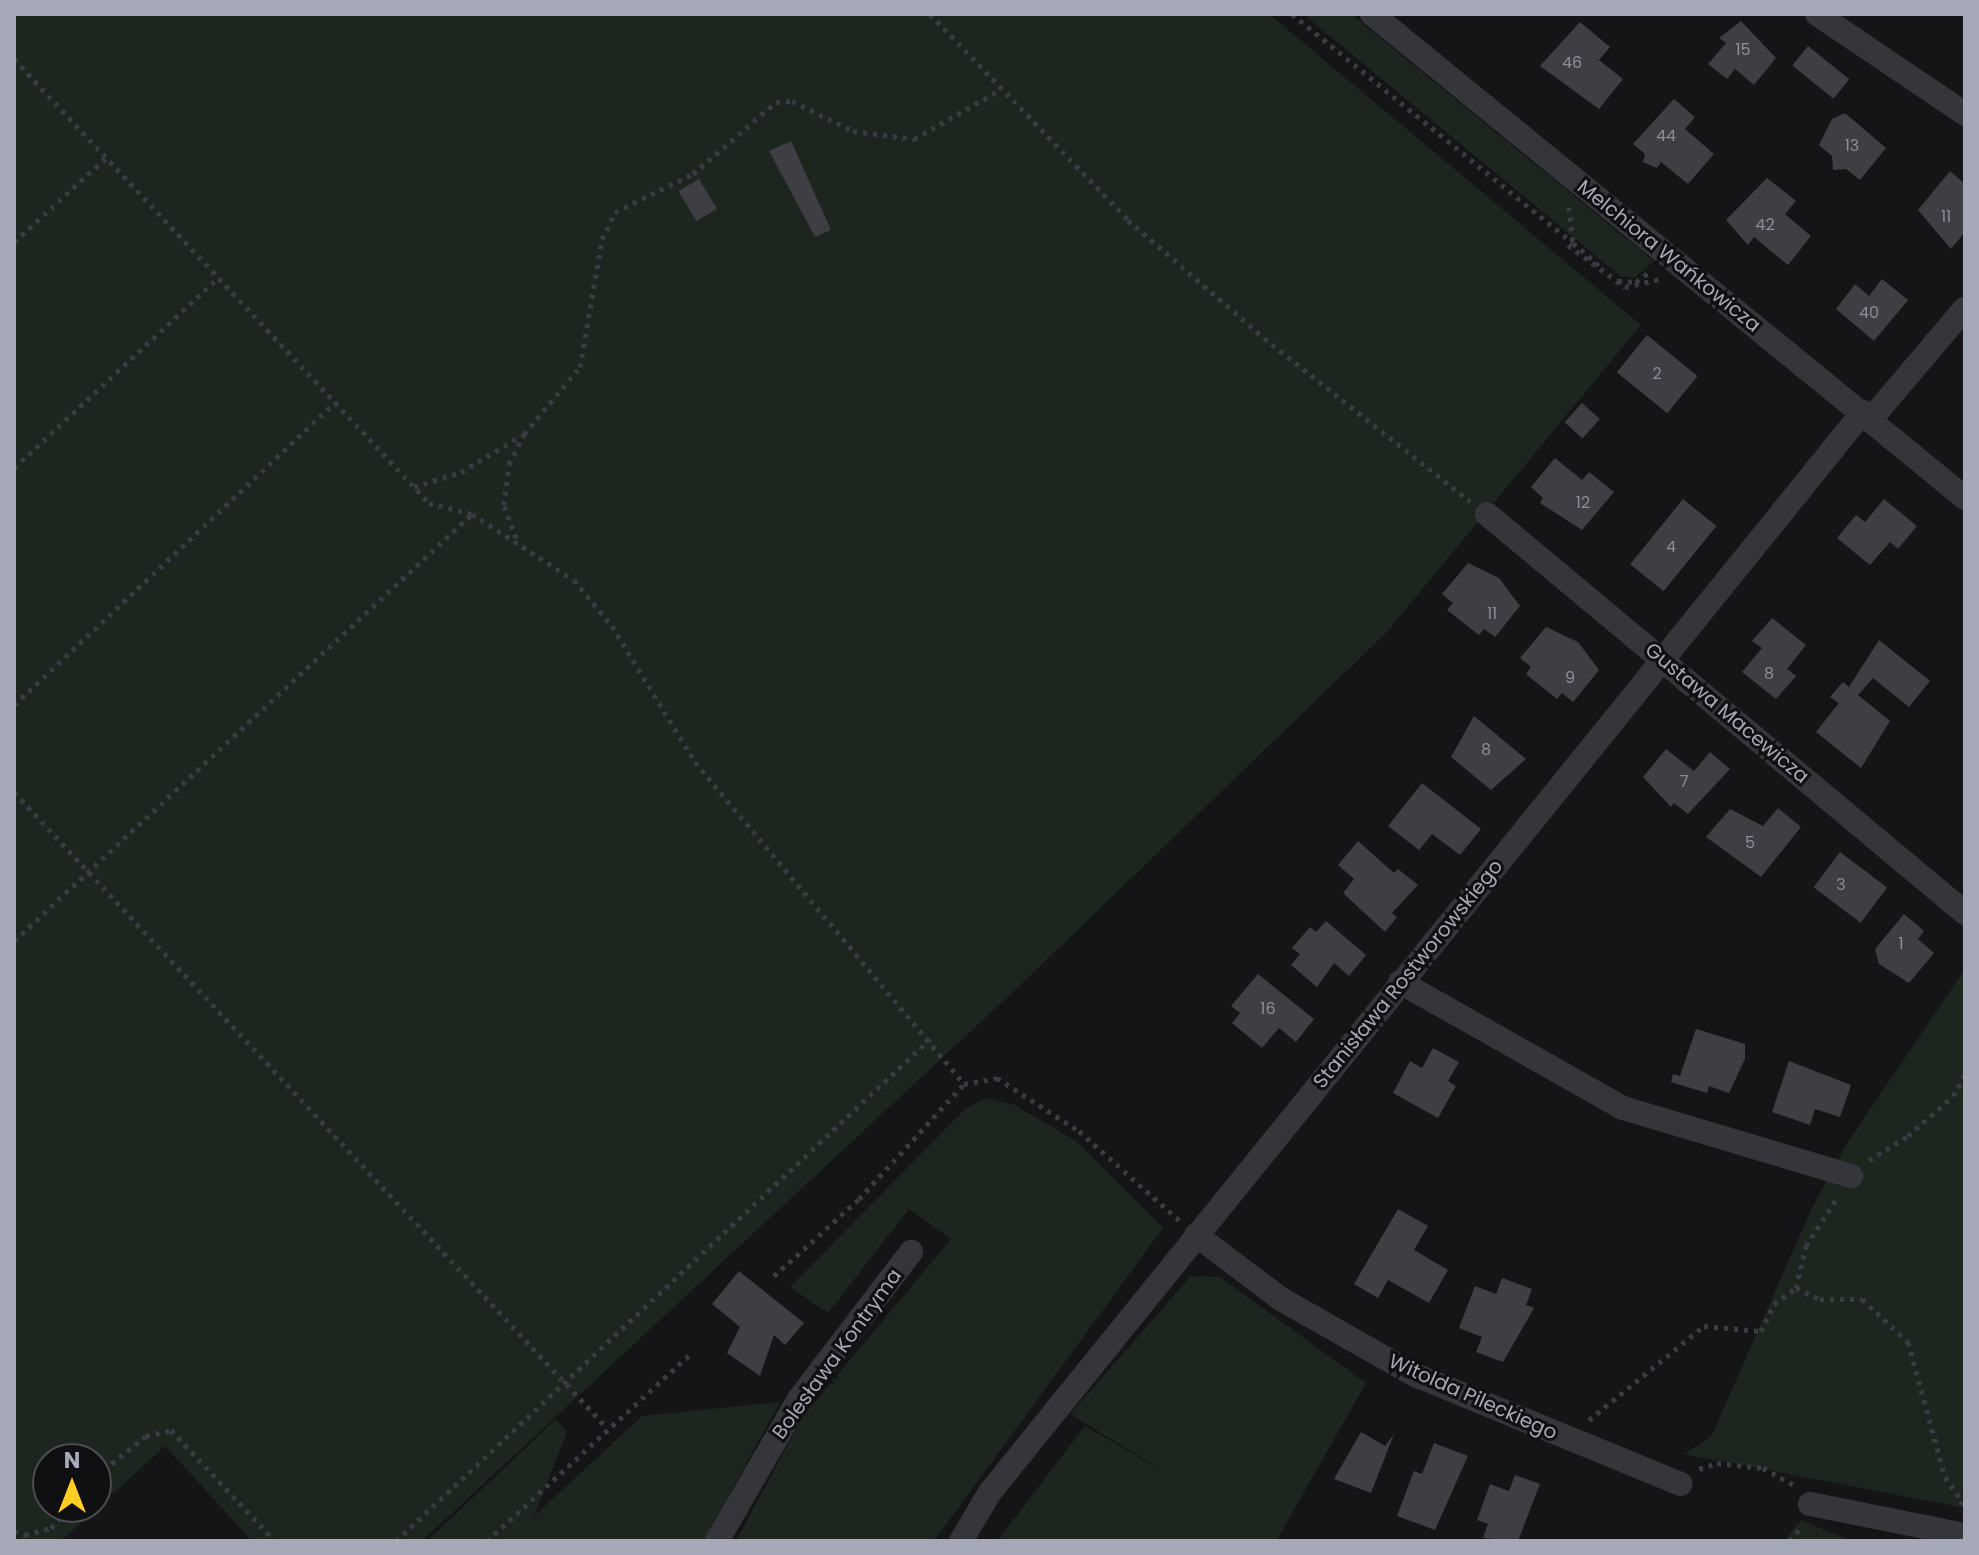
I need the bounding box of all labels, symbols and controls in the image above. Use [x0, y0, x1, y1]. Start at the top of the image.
house number: 15 [1735, 40, 1751, 60]
house number: 46 [1562, 53, 1582, 73]
house number: 44 [1656, 126, 1676, 146]
house number: 13 [1845, 136, 1859, 156]
street label: Melchiora Wańkowicza [1573, 175, 1765, 337]
house number: 11 [1941, 207, 1951, 227]
house number: 42 [1755, 215, 1775, 235]
house number: 40 [1859, 303, 1879, 323]
house number: 2 [1652, 364, 1662, 384]
house number: 12 [1576, 493, 1590, 513]
house number: 4 [1666, 537, 1676, 557]
house number: 11 [1487, 604, 1497, 624]
street label: Gustawa Macewicza [1640, 638, 1814, 788]
house number: 8 [1764, 664, 1774, 684]
house number: 9 [1565, 668, 1575, 688]
house number: 8 [1481, 740, 1491, 760]
house number: 7 [1680, 772, 1688, 792]
house number: 5 [1745, 833, 1755, 853]
street label: Stanisława Rostworowskiego [1308, 855, 1508, 1093]
house number: 3 [1836, 875, 1846, 895]
house number: 1 [1898, 934, 1904, 954]
house number: 16 [1260, 999, 1276, 1019]
street label: Bolesława Kontryma [767, 1264, 907, 1444]
street label: Witolda Pileckiego [1385, 1349, 1561, 1445]
north arrow [32, 1443, 112, 1523]
text: N [64, 1445, 80, 1476]

